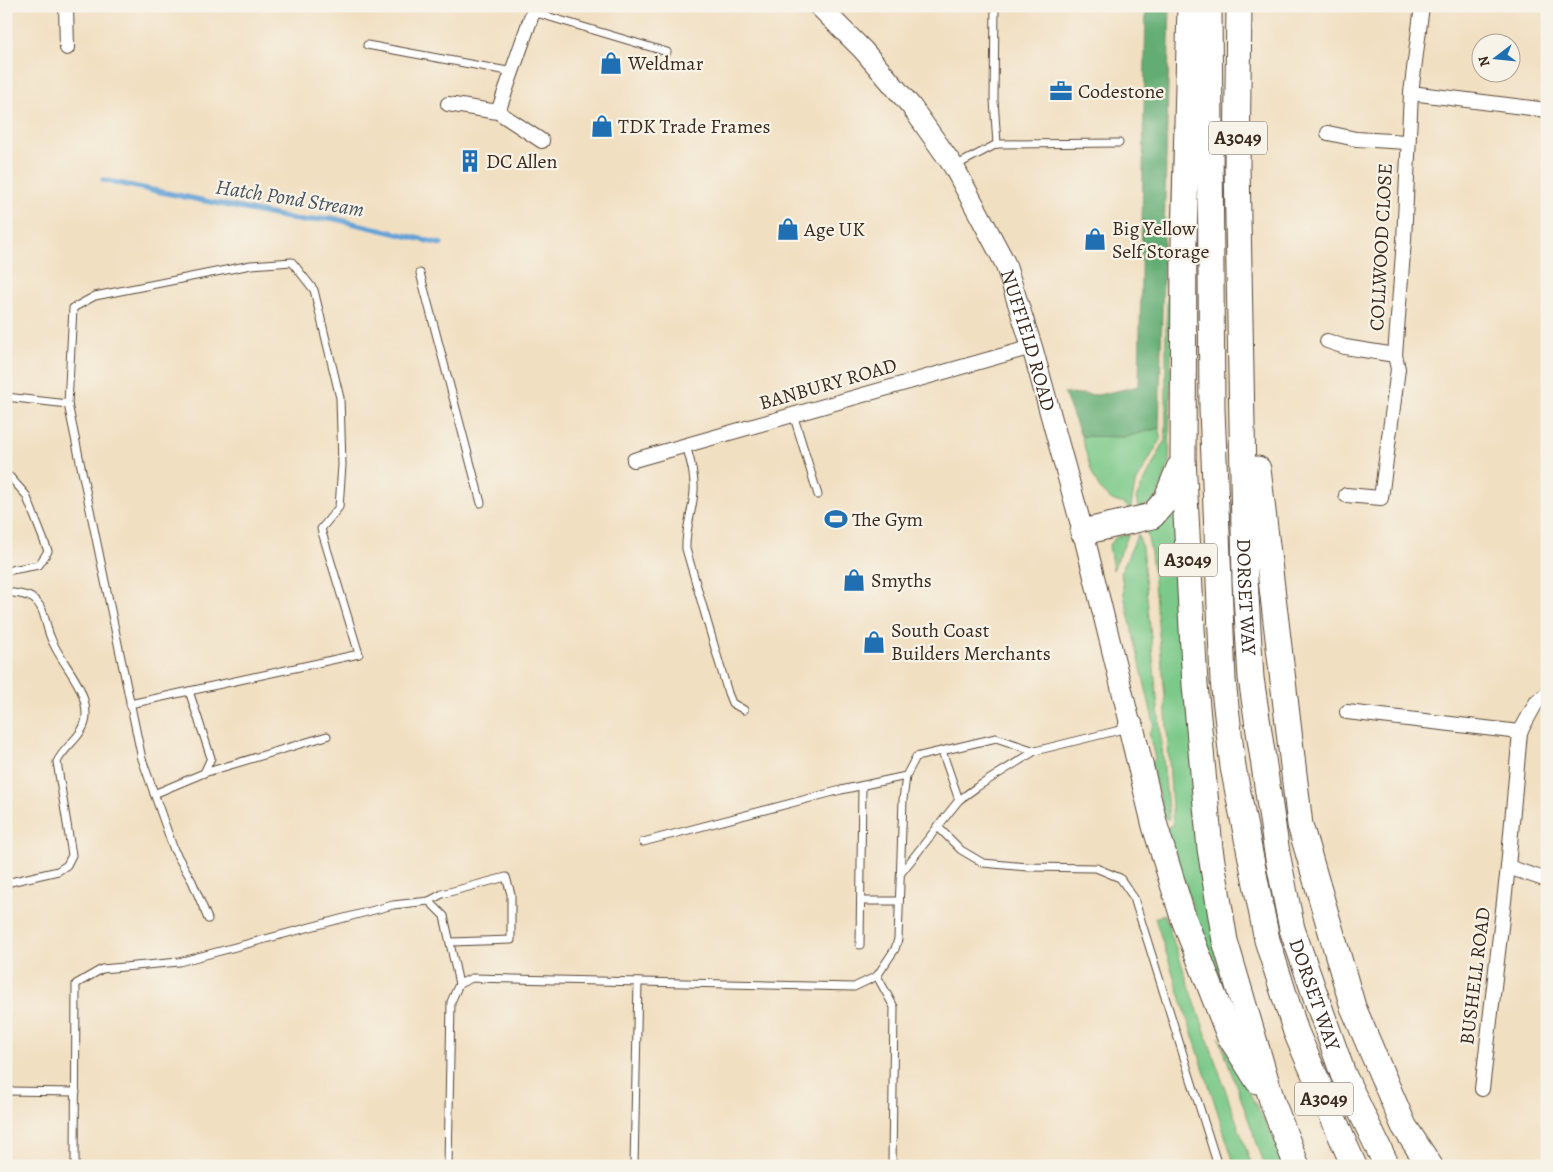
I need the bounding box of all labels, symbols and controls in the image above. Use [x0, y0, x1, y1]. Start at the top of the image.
north arrow [1470, 32, 1520, 82]
shop icon: Weldmar [598, 50, 624, 76]
place label: Weldmar [627, 50, 704, 77]
text: N [1473, 54, 1495, 69]
office icon: Codestone [1048, 78, 1074, 104]
place label: Codestone [1078, 78, 1164, 105]
shop icon: TDK Trade Frames [589, 113, 615, 139]
place label: TDK Trade Frames [618, 113, 771, 140]
road number: A3049 [1209, 122, 1267, 154]
building icon: DC Allen [457, 148, 483, 174]
place label: DC Allen [486, 148, 558, 175]
street label: COLLWOOD CLOSE [1363, 162, 1399, 332]
water label: Hatch Pond Stream [214, 172, 366, 224]
place label: Big Yellow Self Storage [1112, 215, 1210, 265]
shop icon: Age UK [775, 216, 801, 242]
place label: Age UK [803, 216, 865, 243]
shop icon: Big Yellow Self Storage [1082, 226, 1108, 252]
street label: NUFFIELD ROAD [994, 266, 1063, 414]
street label: BANBURY ROAD [756, 351, 900, 417]
sports icon: The Gym [823, 506, 849, 532]
place label: The Gym [852, 506, 924, 533]
street label: DORSET WAY [1231, 538, 1263, 657]
road number: A3049 [1159, 544, 1217, 576]
shop icon: Smyths [841, 567, 867, 593]
place label: Smyths [871, 567, 932, 594]
place label: South Coast Builders Merchants [891, 617, 1051, 667]
shop icon: South Coast Builders Merchants [861, 629, 887, 655]
street label: BUSHELL ROAD [1453, 906, 1497, 1046]
street label: DORSET WAY [1283, 935, 1348, 1055]
road number: A3049 [1295, 1082, 1353, 1116]

